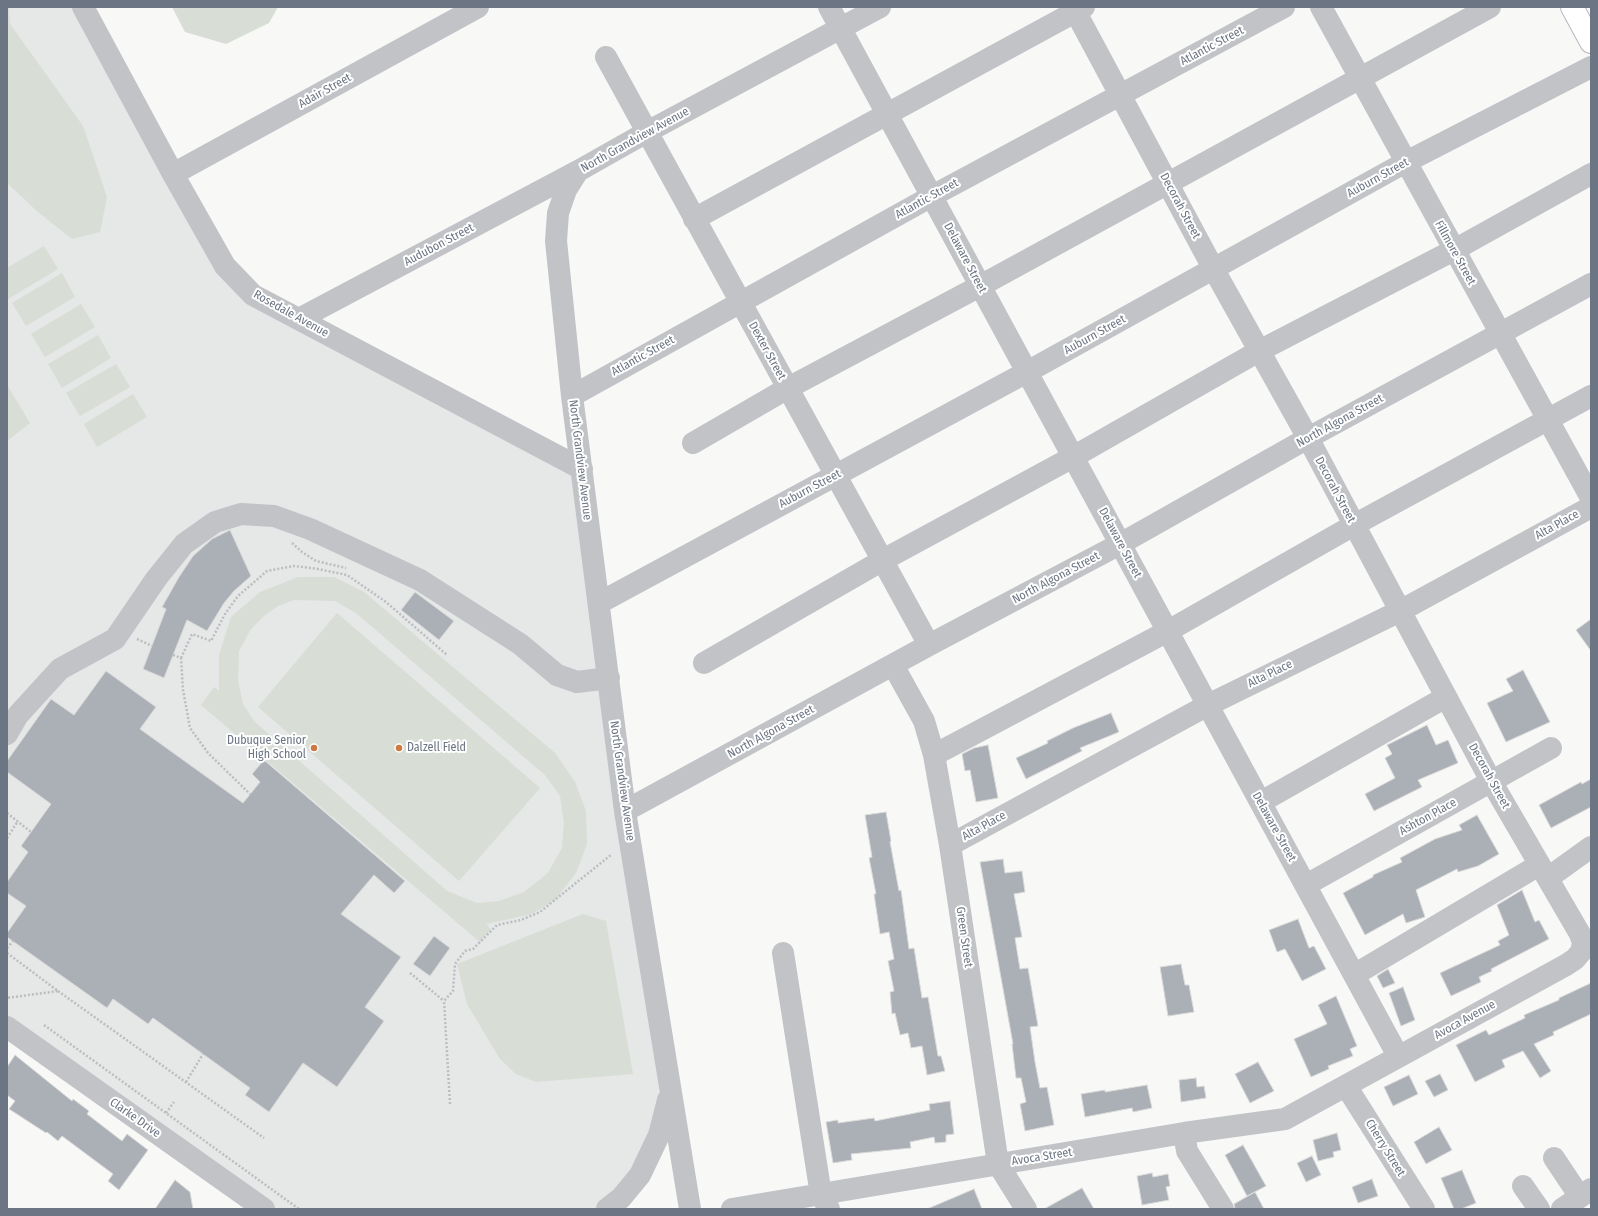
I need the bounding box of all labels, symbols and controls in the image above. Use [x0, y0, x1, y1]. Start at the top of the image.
street label: Atlantic Street [1178, 23, 1246, 69]
street label: Adair Street [296, 71, 354, 111]
street label: North Grandview Avenue [579, 104, 691, 176]
street label: Auburn Street [1345, 155, 1411, 201]
street label: Decorah Street [1157, 171, 1203, 241]
street label: Atlantic Street [893, 176, 961, 222]
street label: Fillmore Street [1431, 218, 1479, 288]
street label: Delaware Street [940, 220, 990, 296]
street label: Audubon Street [402, 221, 476, 269]
street label: Rosedale Avenue [251, 287, 331, 341]
street label: Auburn Street [1062, 312, 1128, 358]
street label: Dexter Street [745, 319, 789, 383]
street label: Atlantic Street [609, 333, 677, 379]
street label: North Algona Street [1294, 391, 1386, 451]
street label: North Grandview Avenue [565, 399, 595, 521]
street label: Decorah Street [1312, 455, 1358, 525]
street label: Auburn Street [777, 467, 843, 511]
street label: Delaware Street [1095, 505, 1145, 581]
street label: Alta Place [1533, 507, 1581, 543]
street label: North Algona Street [1010, 549, 1102, 607]
street label: Alta Place [1245, 657, 1295, 691]
street label: North Algona Street [725, 702, 817, 762]
street label: North Grandview Avenue [606, 720, 638, 842]
place label: Dubuque Senior High School [227, 734, 306, 762]
place label: Dalzell Field [407, 741, 466, 755]
street label: Decorah Street [1465, 741, 1513, 811]
marker: Dubuque Senior High School [309, 743, 319, 753]
marker: Dalzell Field [394, 743, 404, 753]
street label: Delaware Street [1249, 790, 1299, 864]
street label: Ashton Place [1397, 795, 1459, 839]
street label: Alta Place [960, 808, 1008, 844]
street label: Green Street [953, 906, 975, 968]
street label: Avoca Avenue [1432, 997, 1498, 1043]
street label: Clarke Drive [107, 1095, 163, 1141]
street label: Cherry Street [1362, 1117, 1408, 1179]
street label: Avoca Street [1011, 1145, 1073, 1169]

